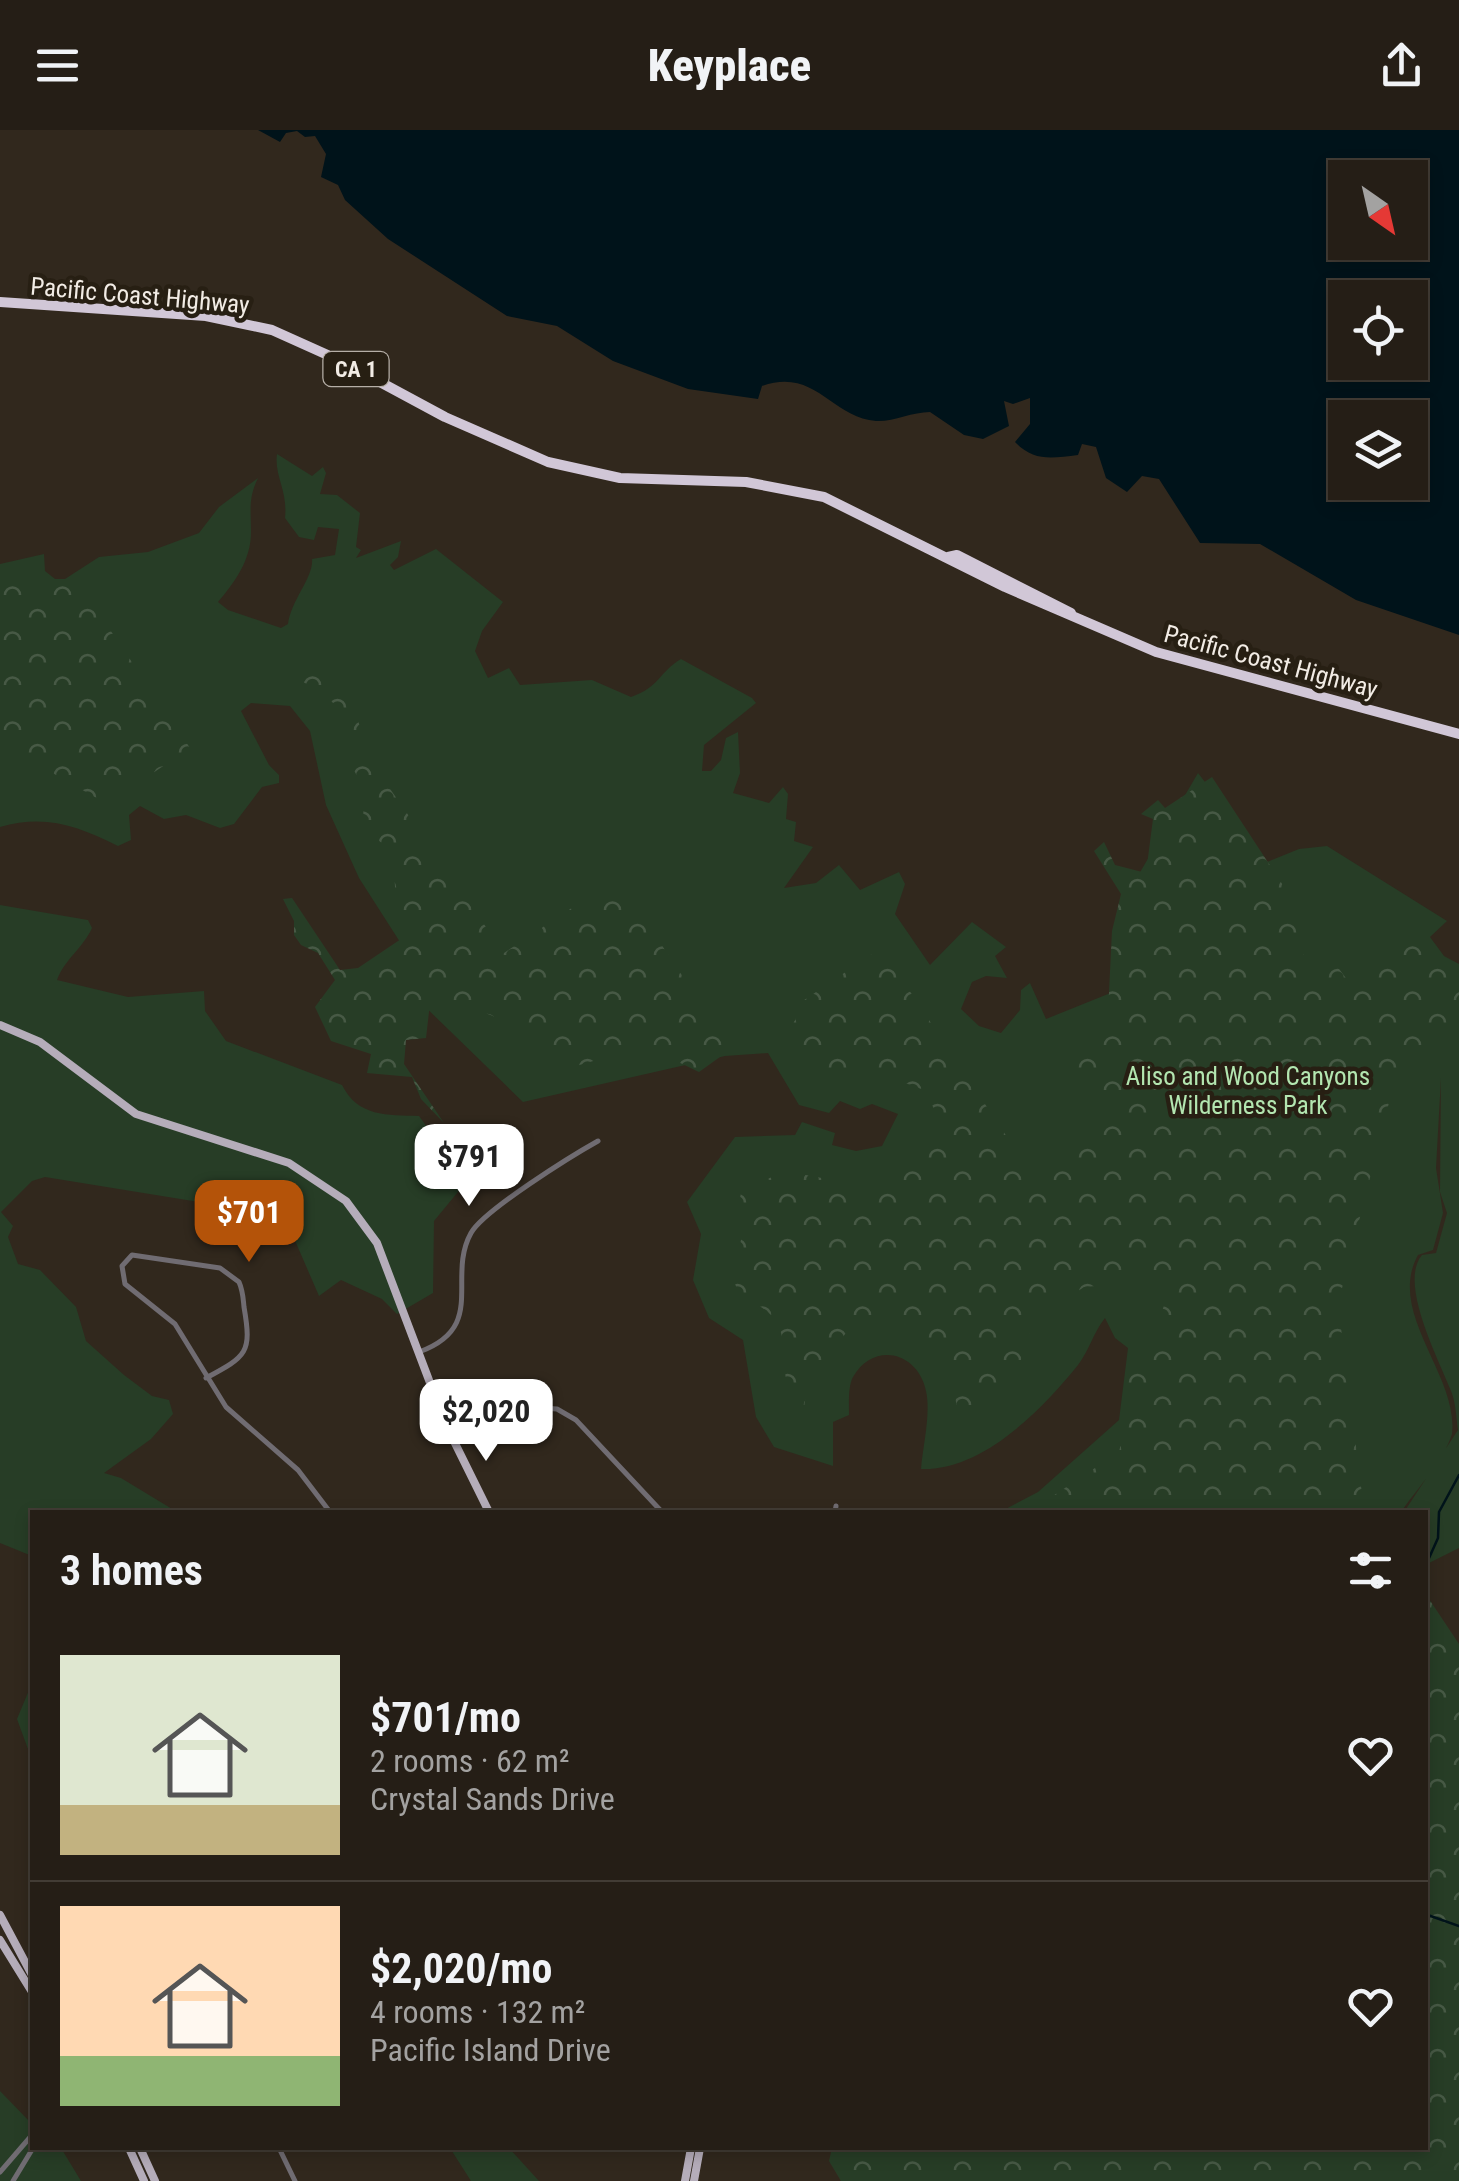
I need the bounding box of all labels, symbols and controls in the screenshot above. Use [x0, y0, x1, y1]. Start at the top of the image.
icon: menu [30, 38, 85, 93]
icon: share [1374, 38, 1429, 93]
text: Keyplace [648, 39, 811, 92]
north arrow [1328, 160, 1428, 260]
map controls [1328, 160, 1428, 500]
street label: Pacific Coast Highway [29, 271, 251, 320]
button: locate [1328, 280, 1428, 380]
road number: CA 1 [324, 352, 388, 386]
button: layers [1328, 400, 1428, 500]
street label: Pacific Coast Highway [1161, 619, 1381, 704]
park label: Aliso and Wood Canyons Wilderness Park [1126, 1062, 1370, 1120]
pin: $791 [410, 1124, 528, 1209]
text: $791 [437, 1137, 501, 1175]
pin: $701 [190, 1180, 308, 1265]
text: $701 [217, 1193, 281, 1231]
pin: $2,020 [405, 1379, 567, 1464]
text: $2,020 [442, 1392, 530, 1430]
icon: filters [1343, 1543, 1398, 1598]
text: 3 homes [60, 1546, 203, 1595]
text: $701/mo [370, 1693, 521, 1742]
icon: home [140, 1695, 260, 1815]
icon: heart [1343, 1728, 1398, 1783]
text: 2 rooms · 62 m² [370, 1742, 569, 1780]
text: Crystal Sands Drive [370, 1780, 615, 1818]
text: $2,020/mo [370, 1944, 552, 1993]
icon: home [140, 1946, 260, 2066]
icon: heart [1343, 1979, 1398, 2034]
text: 4 rooms · 132 m² [370, 1993, 585, 2031]
text: Pacific Island Drive [370, 2031, 611, 2069]

